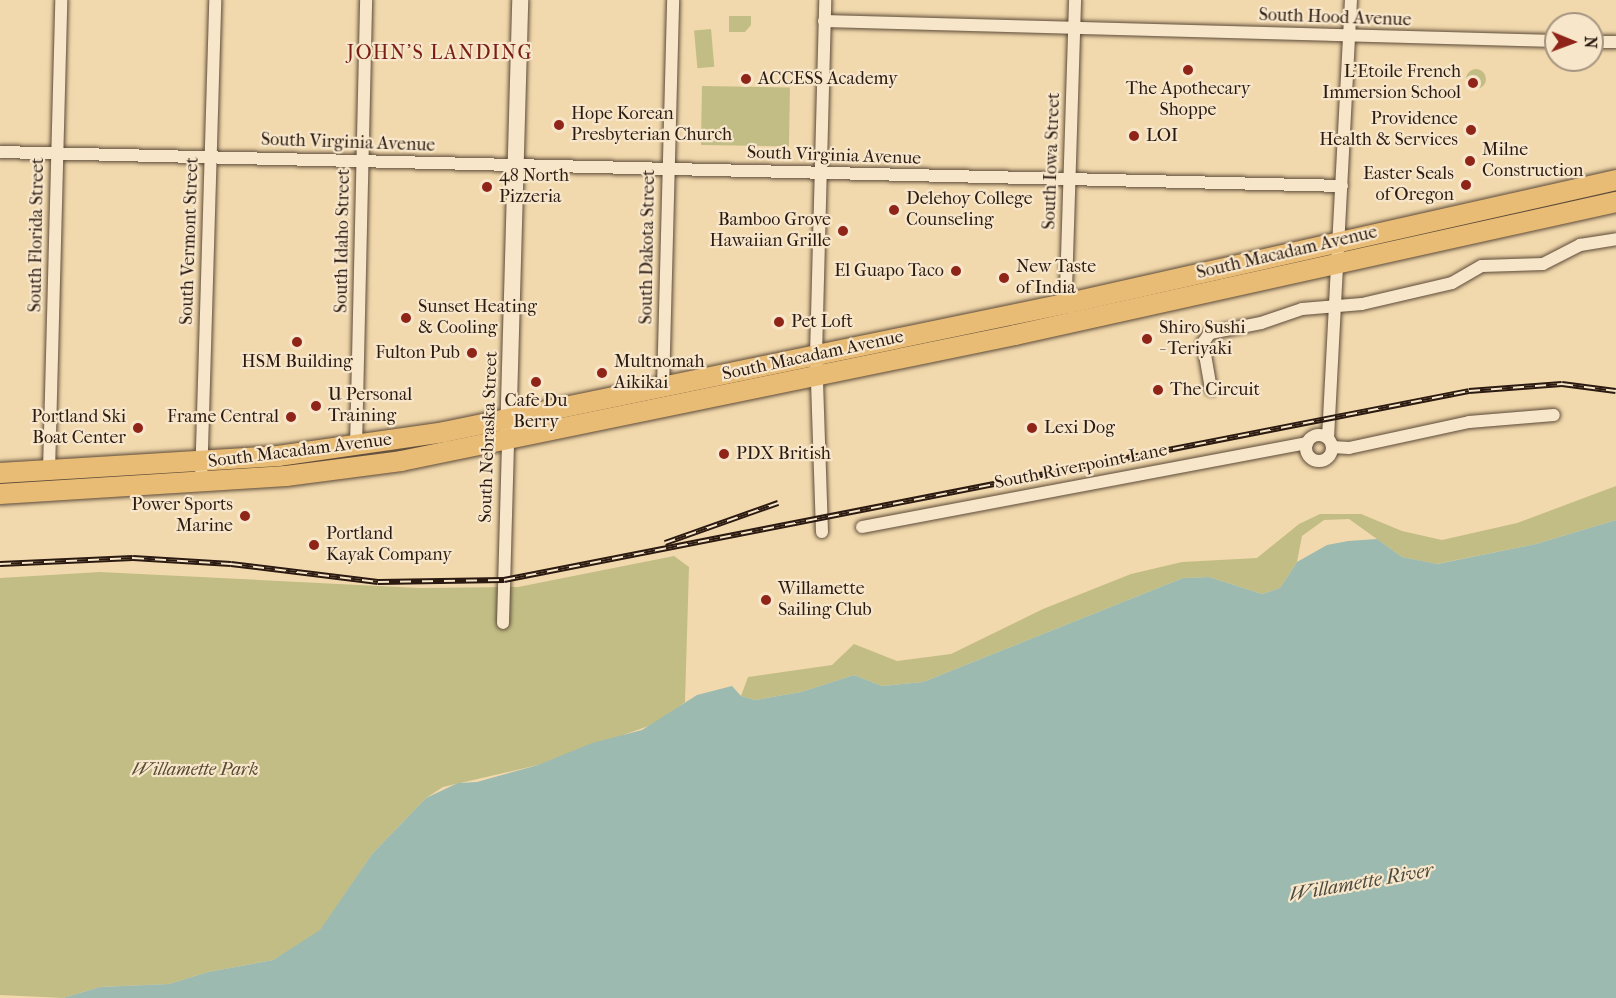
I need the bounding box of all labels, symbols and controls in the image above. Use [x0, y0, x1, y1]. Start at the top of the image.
street label: South Hood Avenue [1258, 5, 1412, 31]
north arrow [1544, 12, 1604, 72]
text: N [1581, 36, 1600, 49]
district label: JOHN'S LANDING [347, 40, 533, 64]
place label: L'Etoile French Immersion School [1322, 62, 1461, 104]
marker: The Apothecary Shoppe [1181, 63, 1195, 77]
place label: ACCESS Academy [758, 68, 898, 90]
marker: ACCESS Academy [739, 72, 753, 86]
marker: L'Etoile French Immersion School [1466, 76, 1480, 90]
place label: The Apothecary Shoppe [1126, 79, 1250, 122]
street label: South Iowa Street [1039, 92, 1065, 230]
place label: Hope Korean Presbyterian Church [571, 104, 732, 146]
place label: Providence Health & Services [1319, 109, 1458, 152]
marker: Hope Korean Presbyterian Church [552, 118, 566, 132]
marker: Providence Health & Services [1462, 121, 1480, 139]
place label: LOI [1146, 125, 1178, 147]
street label: South Virginia Avenue [260, 129, 436, 157]
marker: LOI [1127, 129, 1141, 143]
place label: Milne Construction [1482, 140, 1583, 182]
street label: South Virginia Avenue [746, 142, 922, 170]
marker: Milne Construction [1463, 154, 1477, 168]
street label: South Florida Street [25, 157, 49, 313]
street label: South Vermont Street [176, 157, 204, 325]
place label: Easter Seals of Oregon [1363, 164, 1454, 207]
place label: 48 North Pizzeria [499, 166, 569, 208]
street label: South Idaho Street [331, 169, 355, 313]
street label: South Dakota Street [636, 169, 660, 325]
marker: Easter Seals of Oregon [1459, 178, 1473, 192]
marker: 48 North Pizzeria [480, 180, 494, 194]
place label: Delehoy College Counseling [906, 189, 1033, 232]
marker: Delehoy College Counseling [887, 203, 901, 217]
place label: Bamboo Grove Hawaiian Grille [710, 210, 831, 252]
street label: South Macadam Avenue [1195, 222, 1379, 284]
marker: Bamboo Grove Hawaiian Grille [836, 224, 850, 238]
place label: New Taste of India [1016, 257, 1096, 300]
place label: El Guapo Taco [834, 260, 944, 282]
marker: El Guapo Taco [949, 264, 963, 278]
marker: New Taste of India [997, 271, 1011, 285]
place label: Sunset Heating & Cooling [418, 297, 537, 340]
marker: Sunset Heating & Cooling [399, 311, 413, 325]
place label: Pet Loft [791, 311, 853, 333]
marker: Pet Loft [772, 315, 786, 329]
place label: Shiro Sushi - Teriyaki [1159, 318, 1246, 360]
street label: South Macadam Avenue [720, 326, 906, 386]
marker: Shiro Sushi - Teriyaki [1140, 332, 1154, 346]
marker: HSM Building [290, 335, 304, 349]
place label: Fulton Pub [375, 342, 460, 364]
marker: Fulton Pub [465, 346, 479, 360]
place label: HSM Building [241, 351, 353, 373]
street label: South Nebraska Street [475, 351, 503, 523]
place label: Multnomah Aikikai [614, 352, 705, 394]
marker: Multnomah Aikikai [595, 366, 609, 380]
marker: Cafe Du Berry [529, 375, 543, 389]
place label: The Circuit [1170, 379, 1260, 401]
marker: The Circuit [1151, 383, 1165, 397]
place label: U Personal Training [328, 385, 412, 428]
place label: Cafe Du Berry [505, 391, 567, 434]
marker: U Personal Training [309, 399, 323, 413]
place label: Frame Central [167, 406, 279, 428]
place label: Portland Ski Boat Center [31, 407, 126, 450]
marker: Frame Central [284, 410, 298, 424]
place label: Lexi Dog [1044, 417, 1115, 439]
marker: Portland Ski Boat Center [131, 421, 145, 435]
marker: Lexi Dog [1025, 421, 1039, 435]
street label: South Macadam Avenue [207, 429, 393, 473]
street label: South Riverpoint Lane [993, 440, 1169, 494]
place label: PDX British [736, 443, 831, 465]
marker: PDX British [717, 447, 731, 461]
place label: Power Sports Marine [131, 495, 233, 538]
marker: Power Sports Marine [238, 509, 252, 523]
place label: Portland Kayak Company [326, 524, 452, 566]
marker: Portland Kayak Company [307, 538, 321, 552]
place label: Willamette Sailing Club [778, 579, 872, 622]
marker: Willamette Sailing Club [759, 593, 773, 607]
park label: Willamette Park [132, 759, 258, 781]
water label: Willamette River [1287, 858, 1435, 906]

